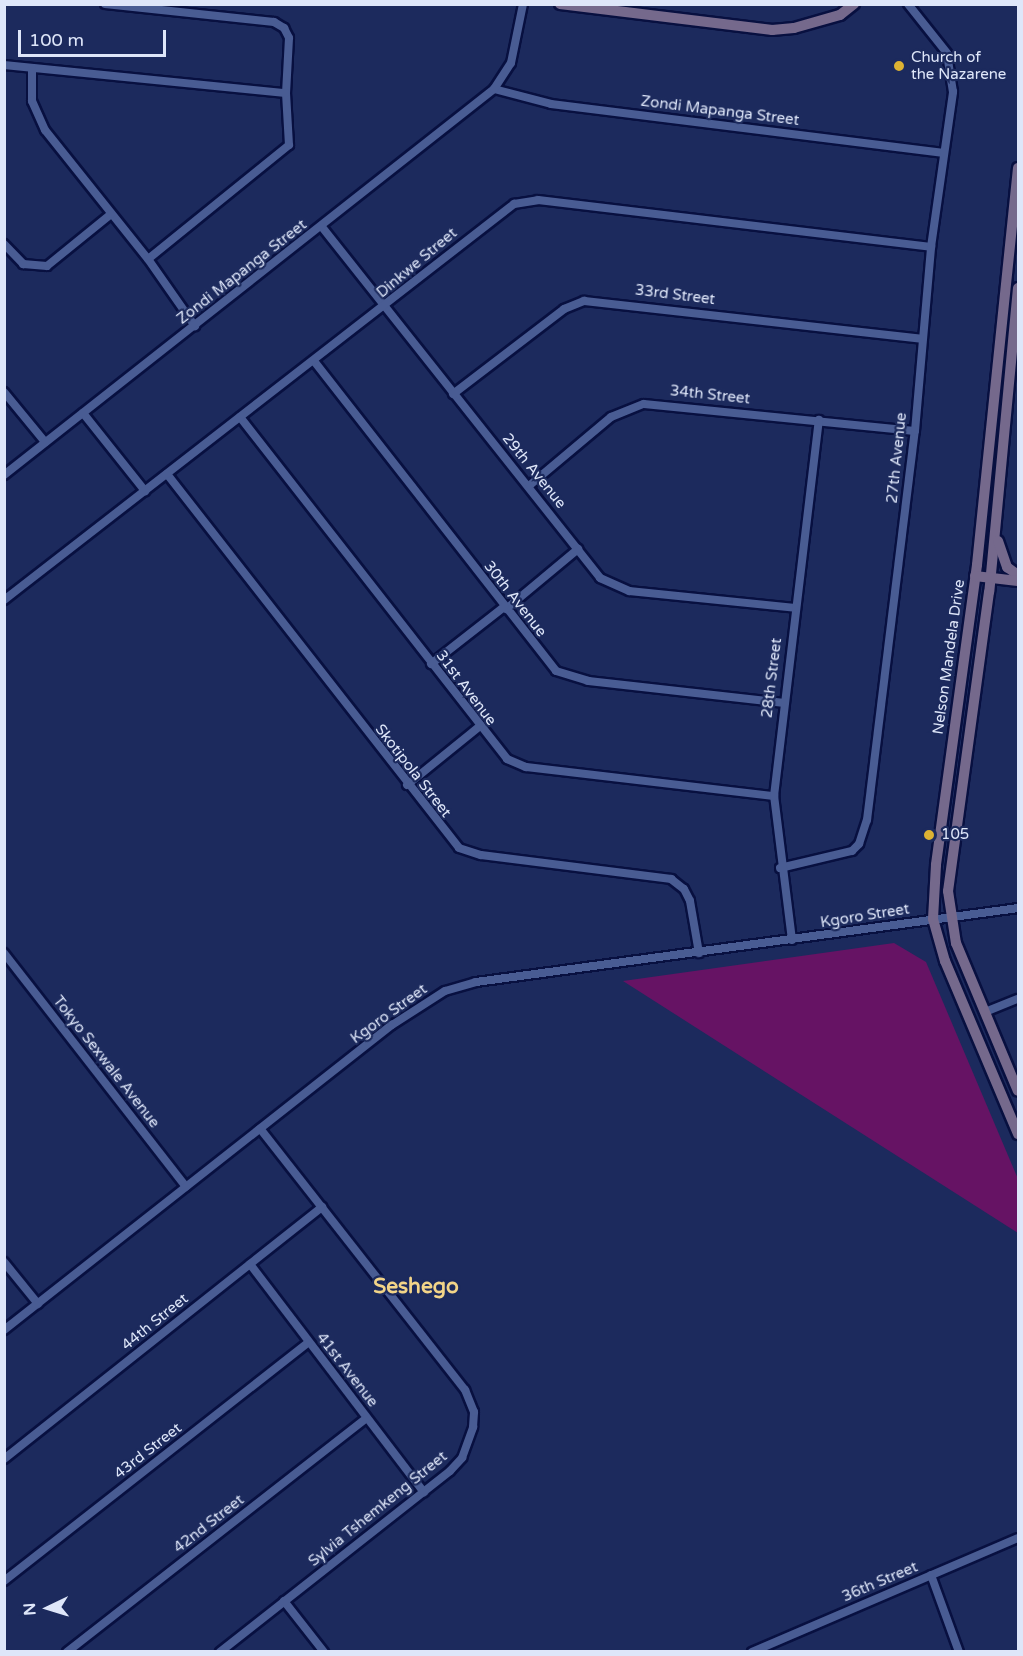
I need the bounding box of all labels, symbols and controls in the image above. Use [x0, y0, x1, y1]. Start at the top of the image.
scale bar [21, 18, 170, 56]
text: 100 m [29, 29, 84, 51]
place label: Church of the Nazarene [911, 48, 1006, 83]
marker: Church of the Nazarene [892, 59, 906, 73]
street label: Zondi Mapanga Street [640, 92, 800, 130]
street label: Zondi Mapanga Street [174, 216, 310, 328]
street label: Dinkwe Street [373, 224, 461, 302]
street label: 33rd Street [634, 281, 716, 309]
street label: 34th Street [669, 382, 751, 408]
street label: 27th Avenue [883, 412, 911, 504]
street label: 29th Avenue [498, 430, 570, 512]
street label: 30th Avenue [480, 557, 550, 641]
street label: Nelson Mandela Drive [929, 578, 969, 736]
street label: 28th Street [758, 637, 786, 719]
street label: 31st Avenue [432, 647, 500, 729]
street label: Skotipola Street [371, 721, 455, 821]
place label: 105 [941, 826, 969, 844]
marker: 105 [922, 828, 936, 842]
street label: Kgoro Street [819, 900, 911, 932]
street label: Kgoro Street [347, 980, 431, 1048]
street label: Tokyo Sexwale Avenue [49, 992, 163, 1132]
district label: Seshego [373, 1274, 459, 1300]
street label: 44th Street [118, 1290, 192, 1354]
street label: 41st Avenue [312, 1329, 382, 1411]
street label: 43rd Street [111, 1419, 185, 1483]
street label: Sylvia Tshemkeng Street [305, 1448, 451, 1570]
street label: 42nd Street [170, 1491, 248, 1557]
street label: 36th Street [839, 1558, 921, 1606]
north arrow [18, 1578, 78, 1638]
text: N [20, 1602, 40, 1616]

